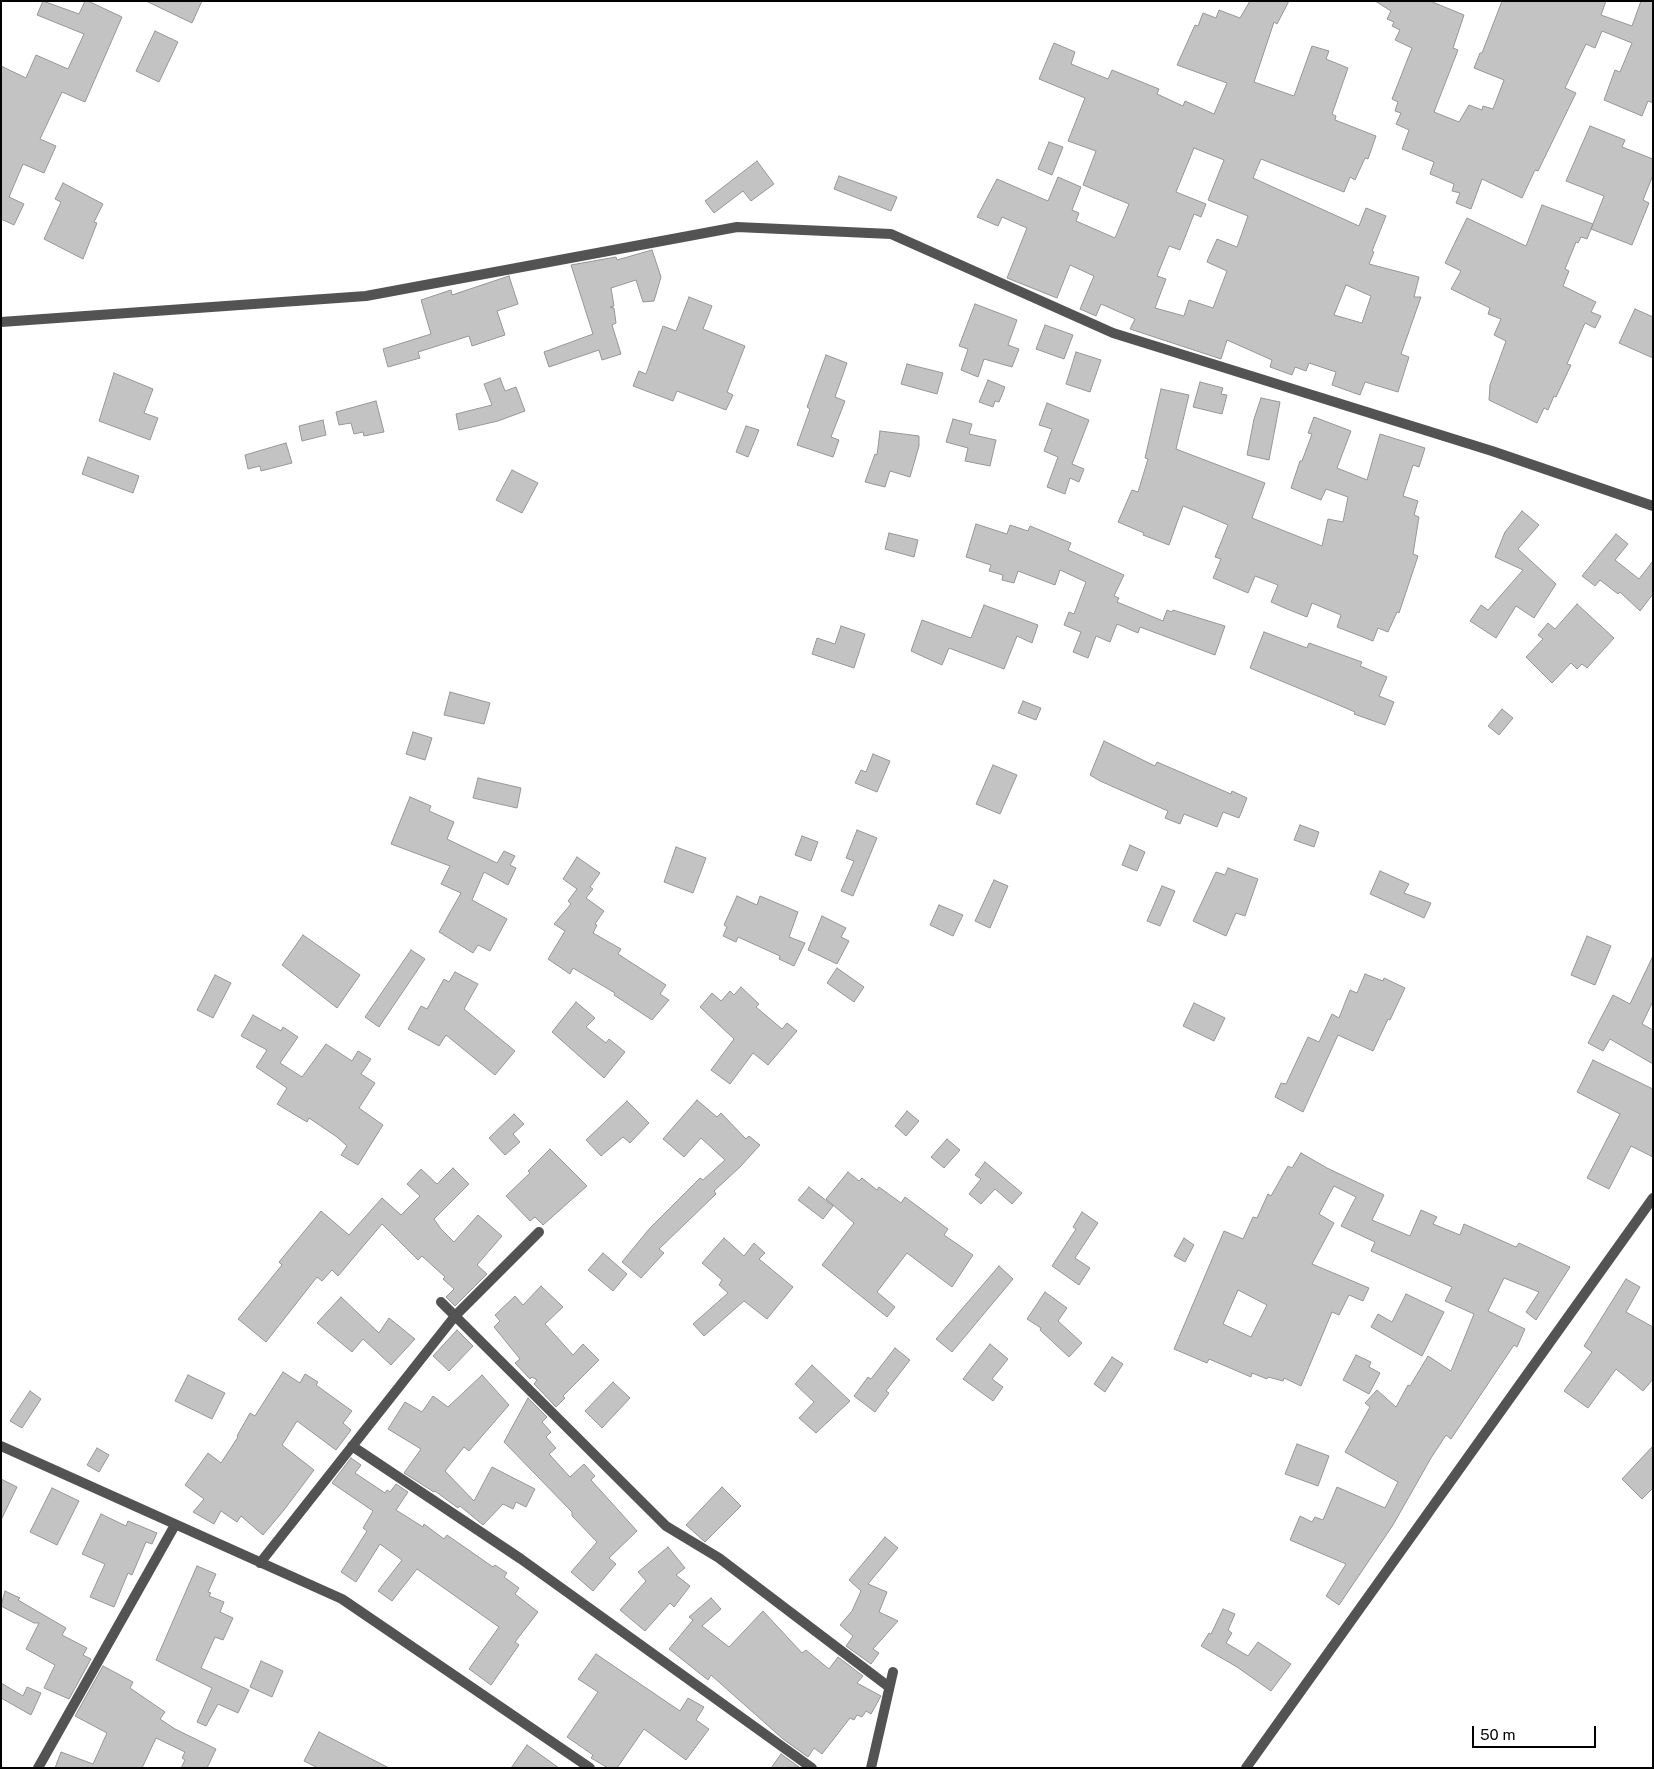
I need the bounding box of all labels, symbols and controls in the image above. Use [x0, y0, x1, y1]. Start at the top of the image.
scale bar [1474, 1716, 1598, 1748]
text: 50 m [1480, 1726, 1515, 1743]

